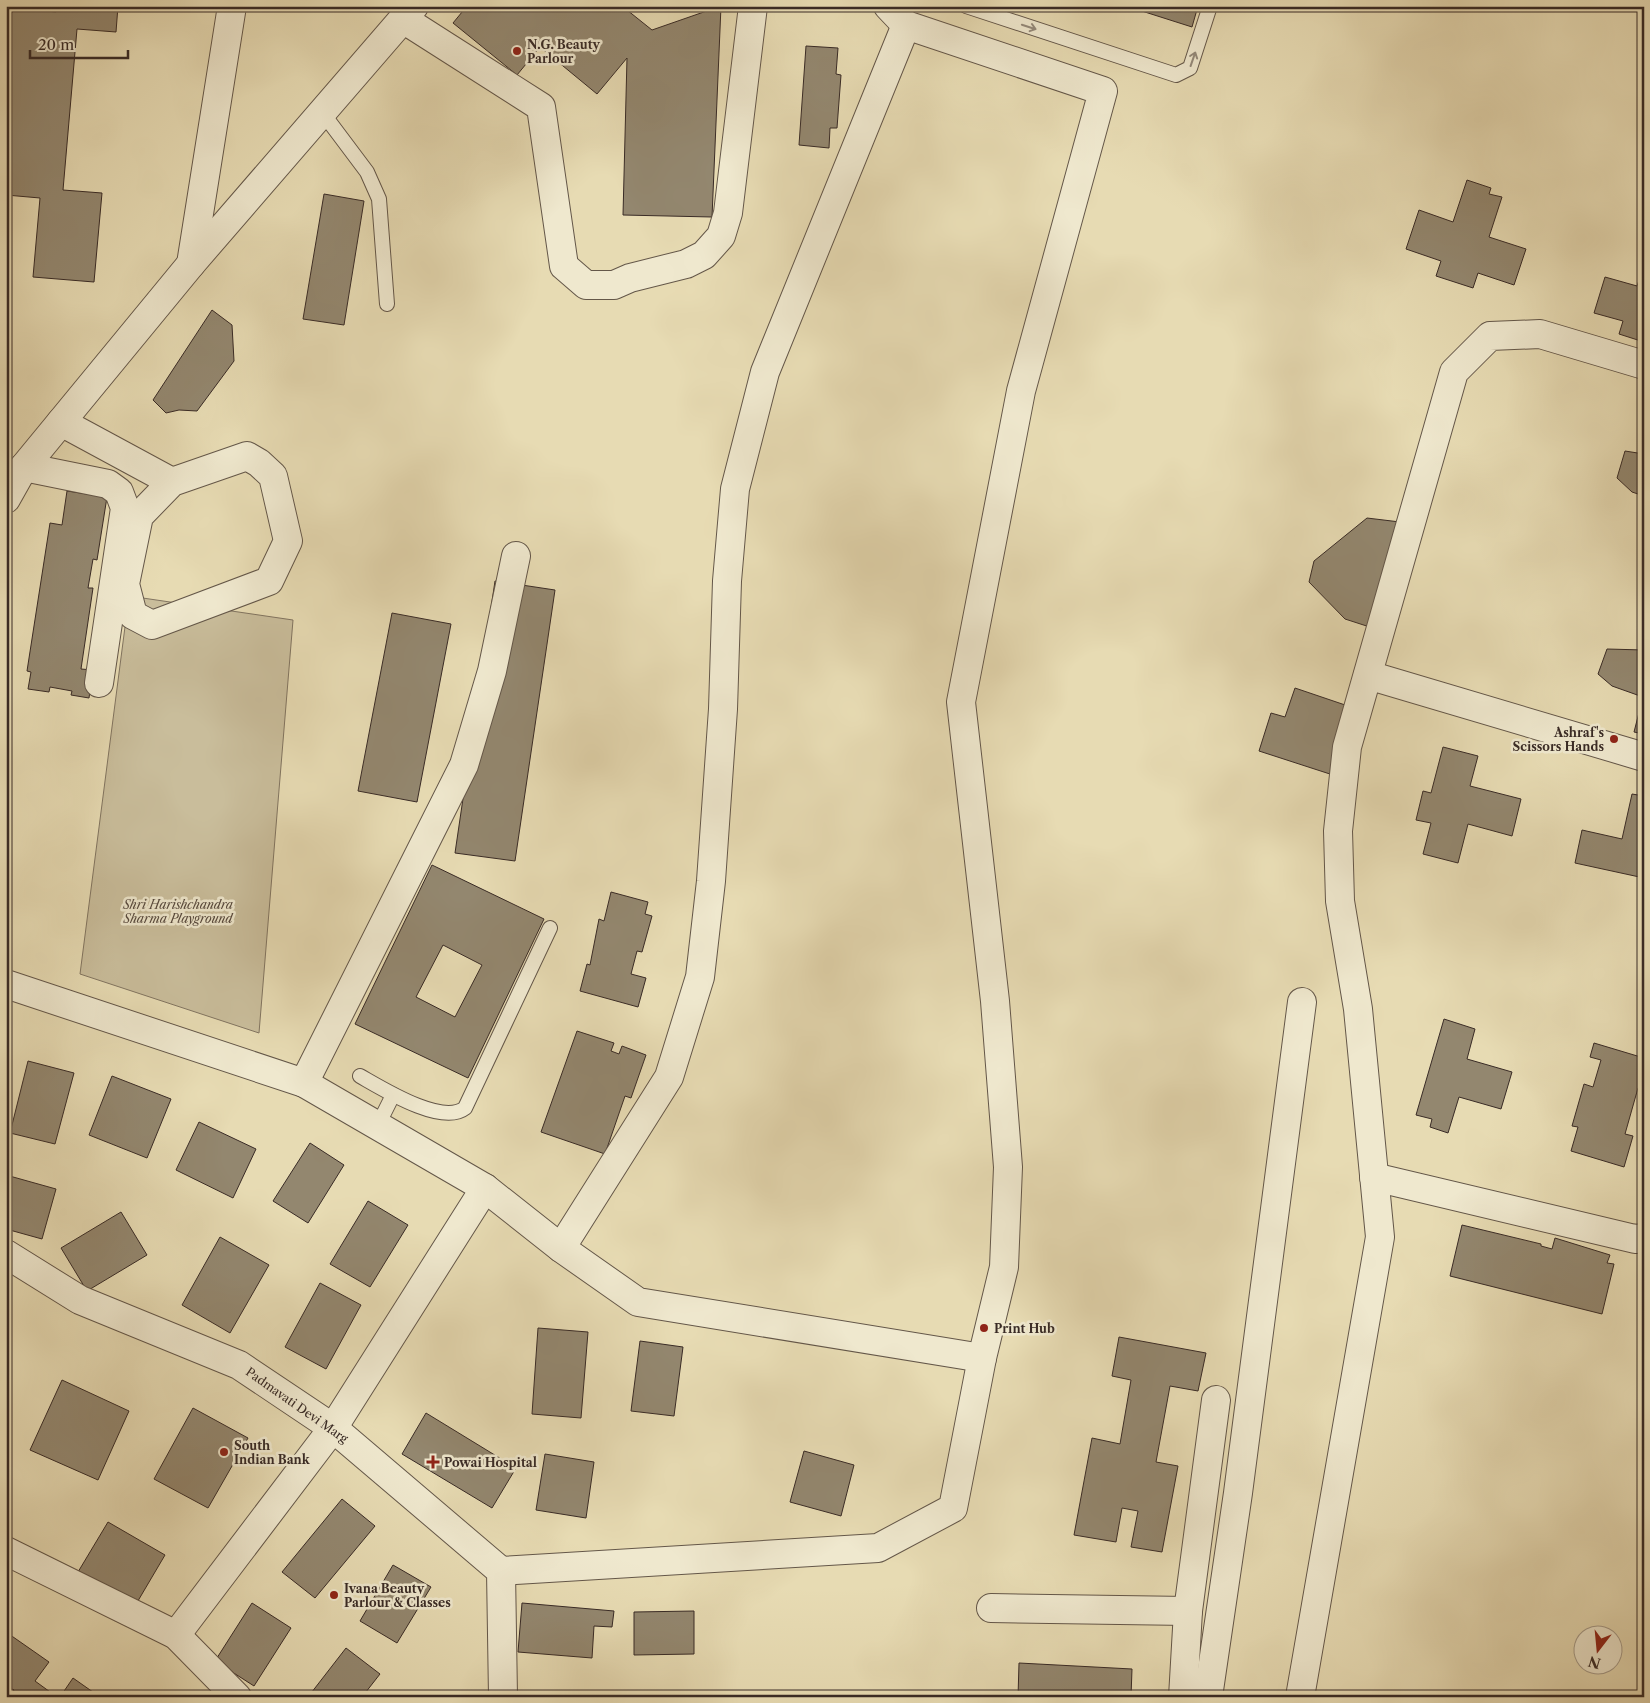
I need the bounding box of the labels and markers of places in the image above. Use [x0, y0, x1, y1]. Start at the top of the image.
place label: N.G. Beauty Parlour [527, 37, 601, 66]
marker: N.G. Beauty Parlour [511, 45, 523, 57]
place label: Ashraf's Scissors Hands [1513, 725, 1604, 754]
marker: Ashraf's Scissors Hands [1608, 733, 1620, 745]
place label: Print Hub [994, 1321, 1055, 1336]
marker: Print Hub [978, 1322, 990, 1334]
place label: South Indian Bank [234, 1438, 311, 1467]
marker: South Indian Bank [218, 1446, 230, 1458]
marker: Powai Hospital [426, 1455, 440, 1469]
place label: Powai Hospital [444, 1455, 537, 1470]
place label: Ivana Beauty Parlour & Classes [344, 1581, 451, 1610]
marker: Ivana Beauty Parlour & Classes [328, 1589, 340, 1601]

